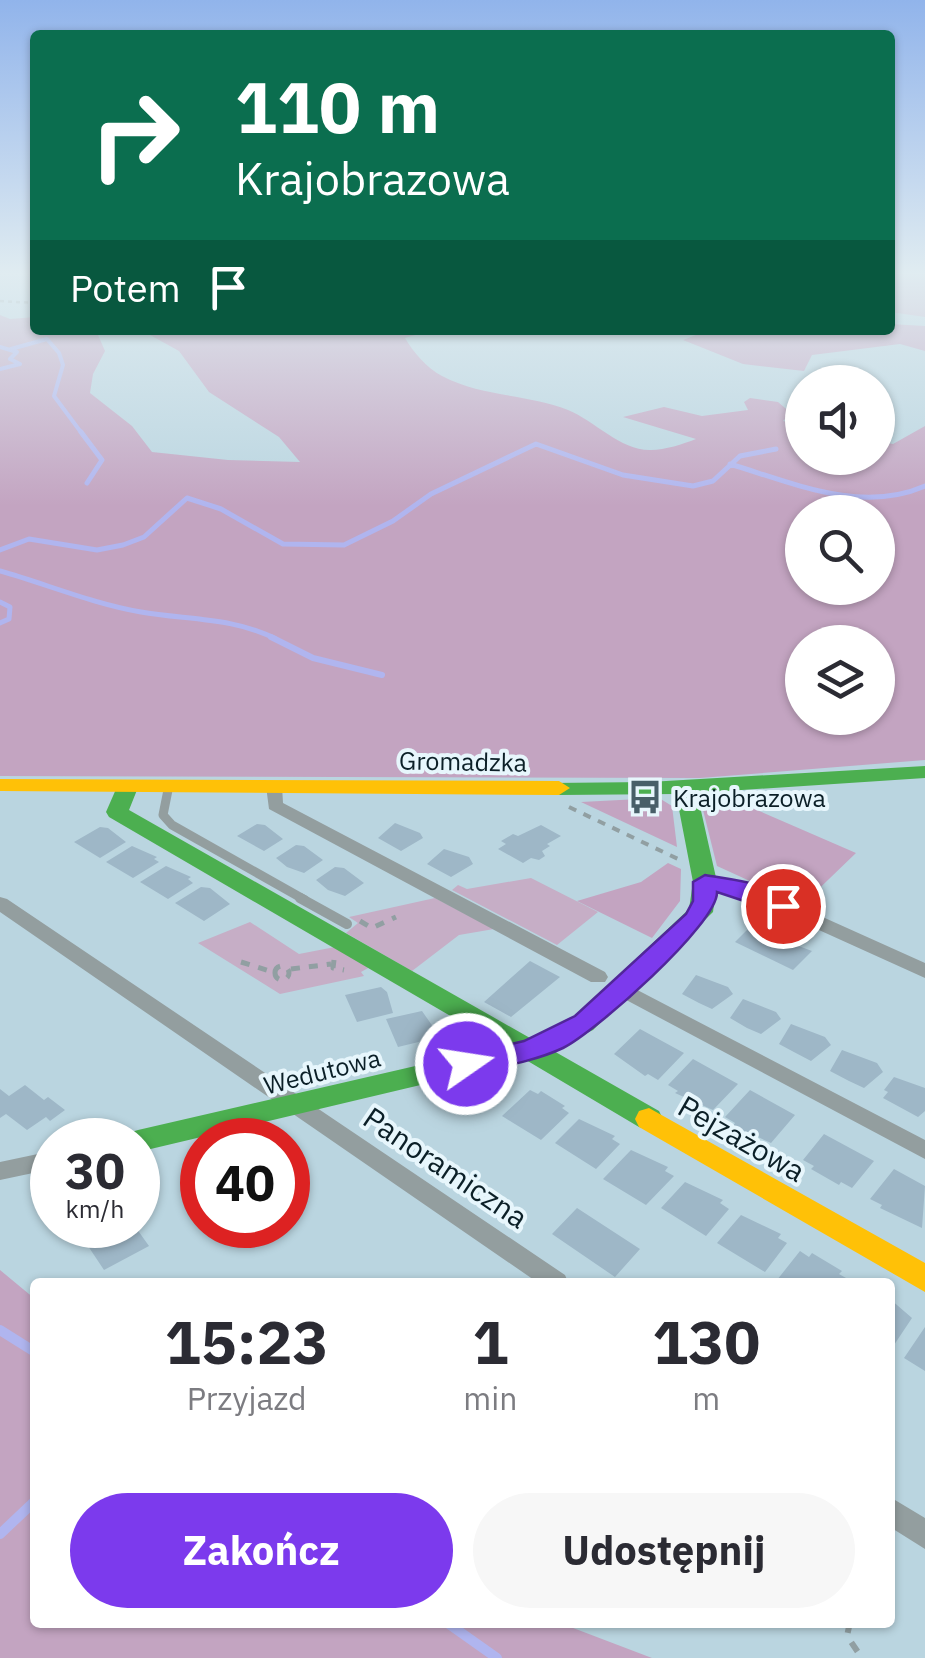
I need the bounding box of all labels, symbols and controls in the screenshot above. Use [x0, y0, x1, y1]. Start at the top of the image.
text: 110 m [235, 61, 440, 152]
icon: right [70, 70, 200, 200]
text: Krajobrazowa [235, 149, 510, 207]
icon: arrive [201, 260, 256, 315]
text: Potem [70, 263, 181, 312]
map controls [785, 365, 895, 735]
button: sound [785, 365, 895, 475]
button: search [785, 495, 895, 605]
button: layers [785, 625, 895, 735]
street label: Gromadzka [399, 743, 527, 779]
bus stop icon: Krajobrazowa [626, 778, 664, 816]
place label: Krajobrazowa [673, 781, 826, 814]
pin [741, 864, 826, 949]
icon: arrive [756, 879, 811, 934]
position arrow [414, 1012, 518, 1116]
street label: Wedutowa [260, 1041, 384, 1101]
street label: Pejzażowa [671, 1086, 813, 1190]
street label: Panoramiczna [356, 1098, 536, 1236]
speed limit sign: 40 [180, 1118, 310, 1248]
text: 30 [65, 1138, 125, 1203]
text: km/h [66, 1192, 124, 1225]
text: 15:23 [165, 1302, 329, 1381]
text: 1 [472, 1302, 508, 1381]
text: 130 [652, 1302, 760, 1381]
text: Przyjazd [187, 1377, 307, 1419]
text: min [463, 1377, 517, 1419]
text: m [692, 1377, 720, 1419]
button: Zakończ [70, 1493, 453, 1608]
button: Udostępnij [473, 1493, 855, 1608]

